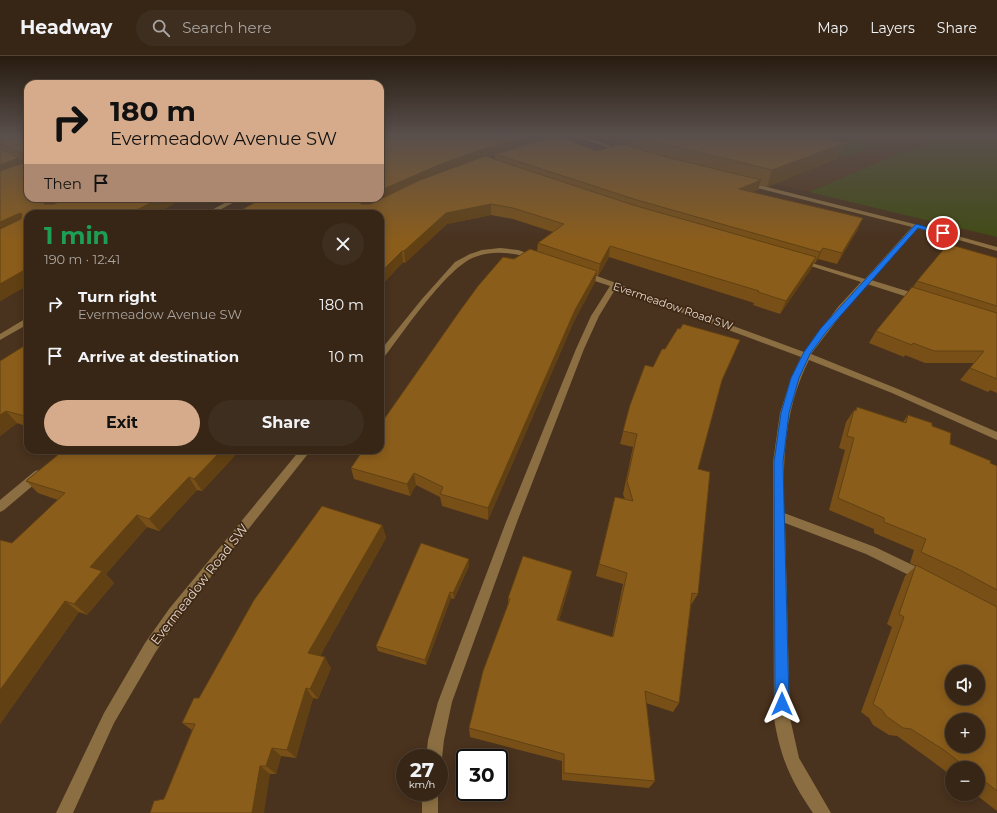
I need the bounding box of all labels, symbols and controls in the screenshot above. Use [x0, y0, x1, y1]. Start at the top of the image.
search box [136, 10, 416, 46]
text: Headway [20, 16, 112, 39]
icon: search [150, 17, 172, 39]
text: Search here [182, 18, 272, 37]
text: Map [817, 19, 848, 37]
text: Layers [870, 19, 915, 37]
text: Share [937, 19, 977, 37]
text: 180 m [110, 94, 196, 128]
icon: right [44, 96, 96, 148]
text: Evermeadow Avenue SW [110, 128, 337, 150]
icon: arrive [90, 172, 112, 194]
text: Then [44, 174, 82, 193]
pin [926, 216, 960, 250]
text: 1 min [44, 221, 109, 250]
icon: arrive [932, 222, 954, 244]
button: close [322, 223, 364, 265]
text: 190 m · 12:41 [44, 251, 120, 267]
street label: Evermeadow Road SW [611, 279, 735, 333]
text: Turn right [78, 287, 157, 306]
icon: right [44, 293, 66, 315]
text: 180 m [319, 295, 364, 314]
text: Evermeadow Avenue SW [78, 306, 242, 322]
icon: arrive [44, 345, 66, 367]
text: Arrive at destination [78, 347, 239, 366]
text: 10 m [329, 347, 364, 366]
button: Exit [44, 400, 200, 446]
button: Share [208, 400, 364, 446]
street label: Evermeadow Road SW [147, 520, 251, 648]
map controls [945, 665, 985, 801]
button: sound [945, 665, 985, 705]
position arrow [761, 683, 803, 725]
button: + [945, 713, 985, 753]
speed limit sign: 30 [456, 749, 508, 801]
text: 27 [410, 758, 434, 782]
button: − [945, 761, 985, 801]
text: km/h [409, 778, 435, 791]

